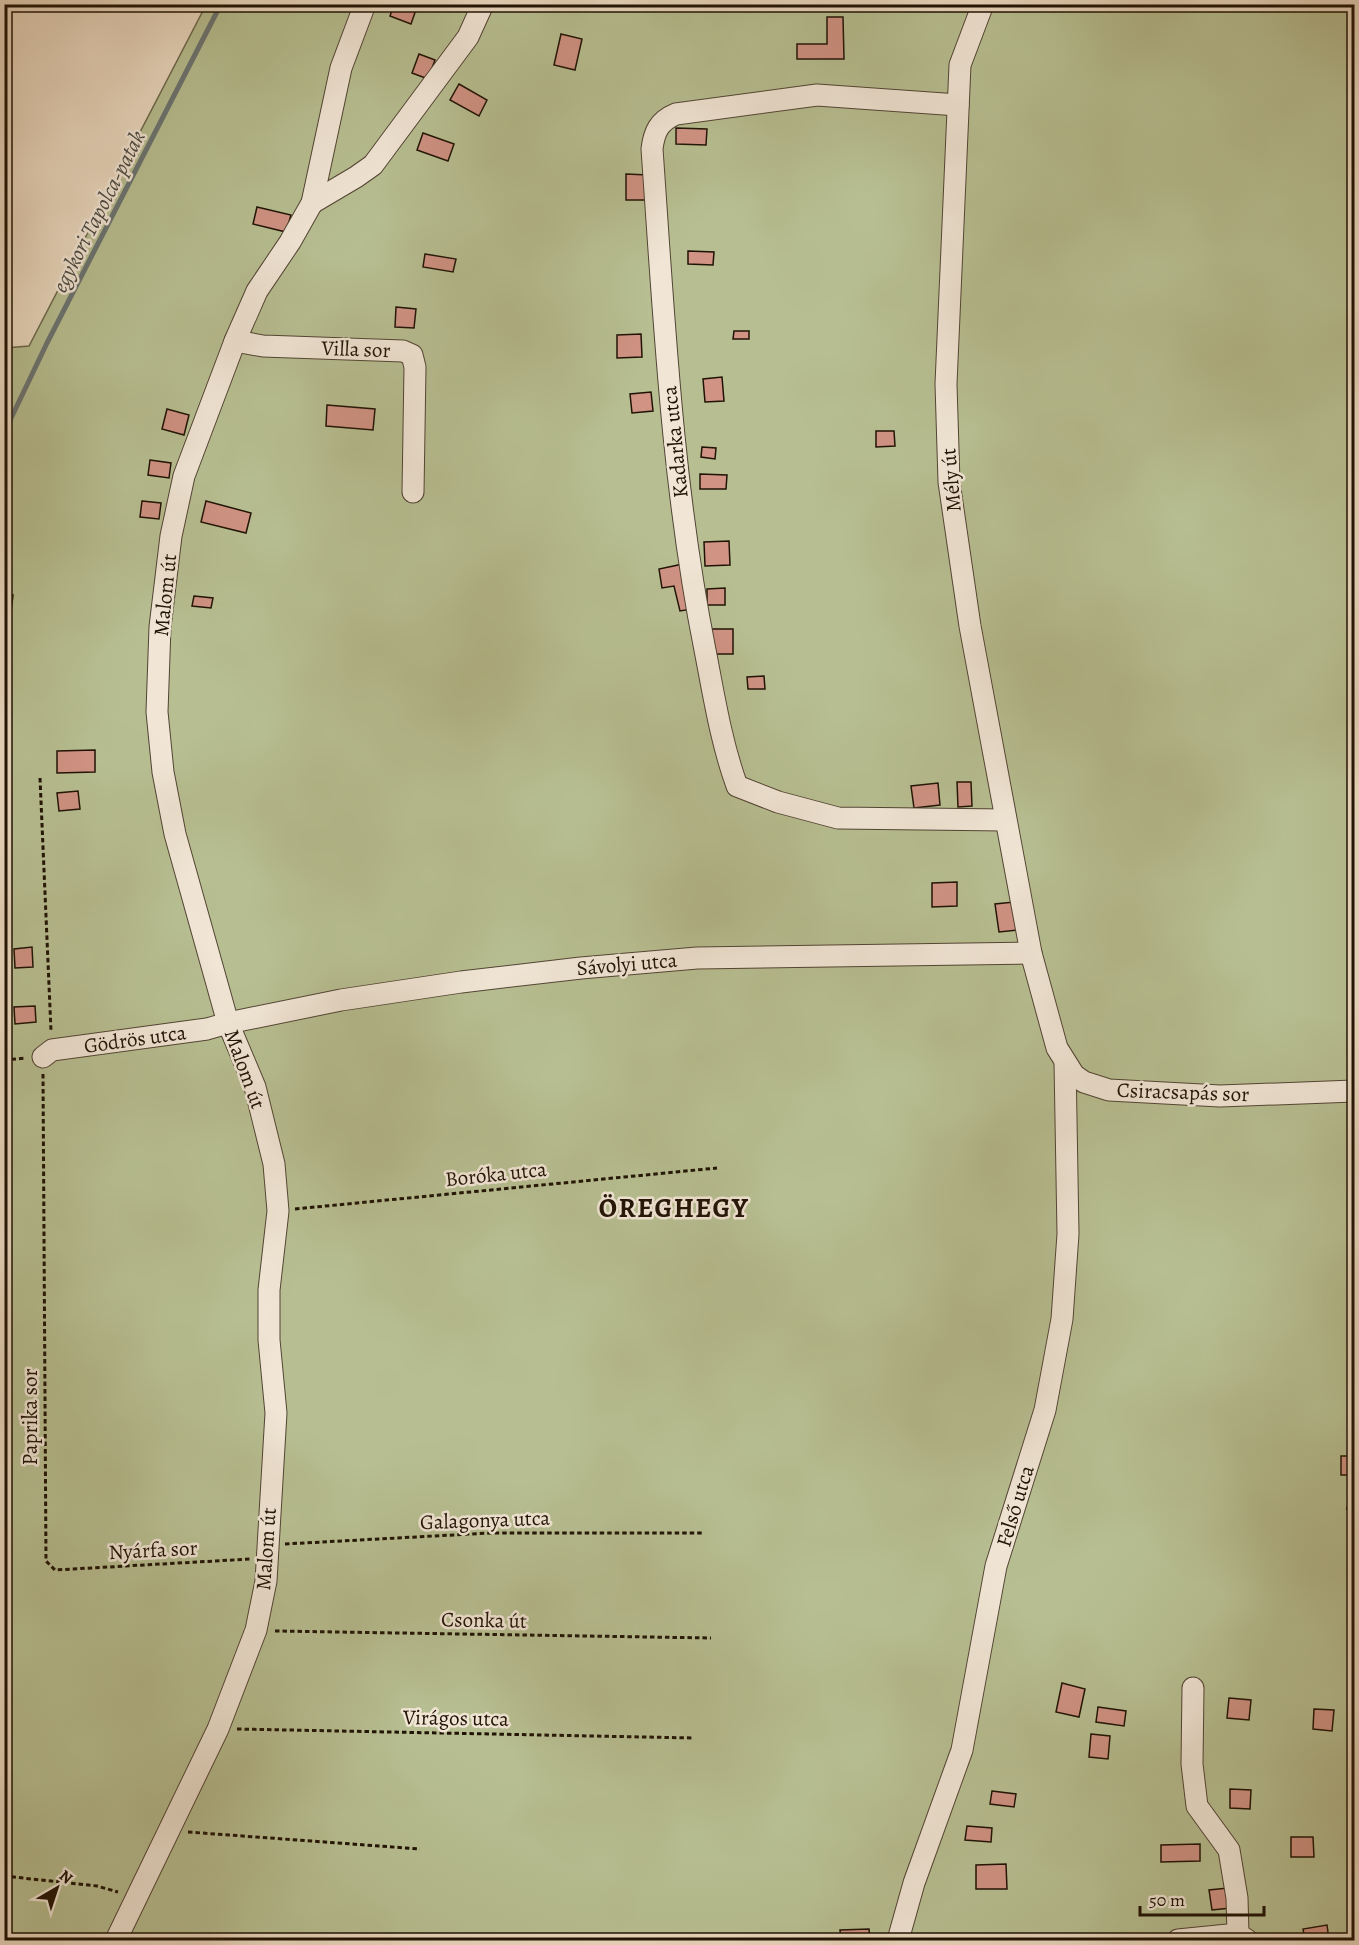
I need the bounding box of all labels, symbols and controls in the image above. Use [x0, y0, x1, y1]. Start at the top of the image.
water label: egykori Tapolca-patak [45, 125, 153, 298]
street label: Villa sor [320, 334, 391, 364]
street label: Kadarka utca [655, 384, 695, 499]
street label: Mély út [934, 447, 968, 513]
street label: Malom út [147, 552, 183, 638]
street label: Sávolyi utca [576, 946, 679, 982]
street label: Gödrös utca [82, 1018, 188, 1060]
street label: Malom út [218, 1025, 272, 1113]
street label: Csiracsapás sor [1116, 1076, 1250, 1108]
street label: Boróka utca [444, 1155, 548, 1193]
district label: ÖREGHEGY [599, 1190, 749, 1226]
street label: Paprika sor [16, 1369, 44, 1465]
street label: Felső utca [989, 1461, 1041, 1550]
street label: Galagonya utca [419, 1504, 551, 1536]
street label: Malom út [249, 1507, 283, 1591]
street label: Nyárfa sor [108, 1534, 198, 1566]
street label: Csonka út [441, 1605, 527, 1635]
street label: Virágos utca [402, 1703, 509, 1733]
north arrow [27, 1858, 87, 1918]
text: N [54, 1865, 78, 1890]
scale bar [1140, 1879, 1264, 1917]
text: 50 m [1149, 1888, 1185, 1912]

